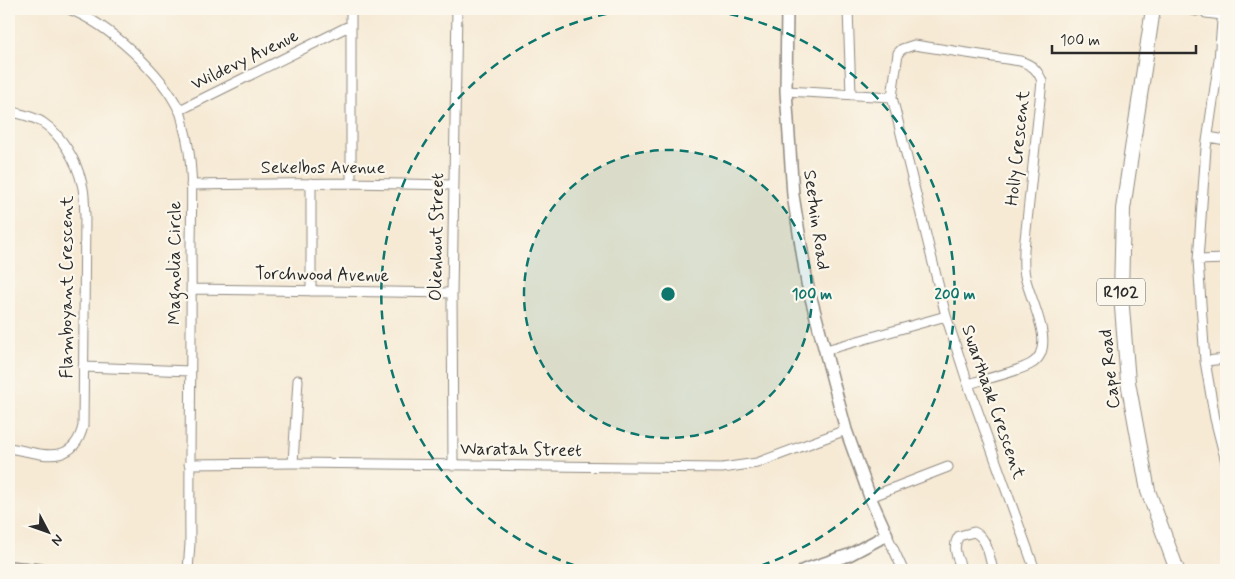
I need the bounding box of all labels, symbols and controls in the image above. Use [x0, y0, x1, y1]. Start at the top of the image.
scale bar [1052, 22, 1196, 54]
street label: Wildevy Avenue [187, 24, 303, 96]
text: 100 m [1060, 31, 1100, 51]
street label: Holly Crescent [1000, 89, 1036, 207]
street label: Sekelbos Avenue [261, 156, 385, 180]
street label: Seetuin Road [797, 168, 835, 272]
street label: Olienhout Street [424, 172, 450, 301]
street label: Flamboyant Crescent [55, 195, 79, 378]
street label: Magnolia Circle [163, 201, 189, 325]
street label: Torchwood Avenue [255, 262, 389, 288]
road number: R102 [1097, 278, 1145, 306]
centre of rings [659, 285, 677, 303]
text: 100 m [792, 285, 832, 305]
text: 200 m [935, 285, 976, 305]
street label: Swarthaak Crescent [955, 322, 1031, 483]
street label: Cape Road [1094, 328, 1126, 410]
street label: Waratah Street [460, 437, 582, 463]
north arrow [22, 506, 72, 556]
text: N [47, 530, 67, 549]

